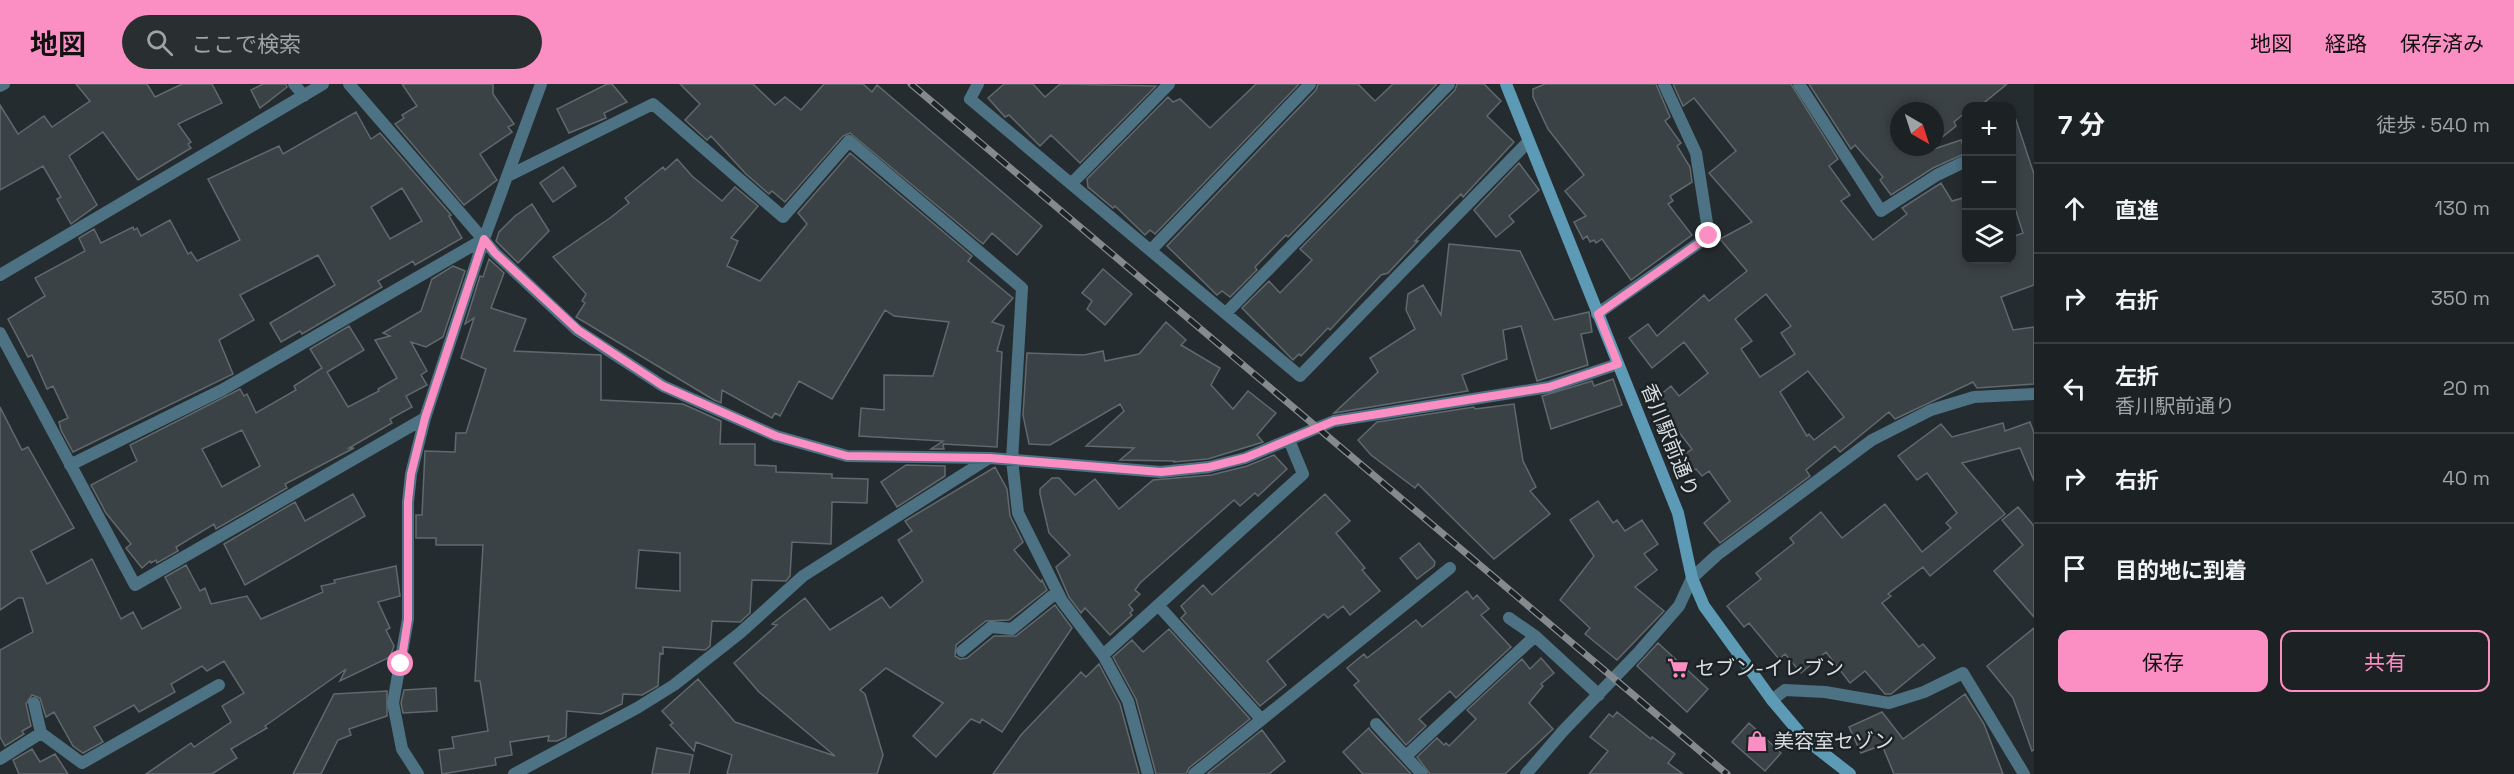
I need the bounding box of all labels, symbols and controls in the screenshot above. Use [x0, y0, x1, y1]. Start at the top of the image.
search box [122, 15, 542, 69]
text: 地図 [30, 26, 86, 62]
icon: search [143, 26, 176, 59]
text: ここで検索 [191, 30, 301, 58]
text: 地図 [2250, 30, 2292, 57]
text: 経路 [2325, 30, 2367, 57]
text: 保存済み [2400, 30, 2484, 57]
north arrow [1890, 102, 1944, 156]
map controls [1962, 102, 2016, 264]
button: + [1962, 102, 2016, 156]
text: 7 分 [2058, 108, 2105, 142]
text: 徒歩 · 540 m [2376, 112, 2490, 138]
button: − [1962, 156, 2016, 210]
icon: ahead [2058, 192, 2091, 225]
text: 130 m [2434, 195, 2490, 221]
text: 直進 [2115, 196, 2159, 224]
button: layers [1962, 210, 2016, 264]
route end [1695, 222, 1721, 248]
icon: right [2058, 282, 2091, 315]
text: 350 m [2431, 285, 2490, 311]
text: 右折 [2115, 286, 2159, 314]
text: 左折 [2115, 362, 2159, 390]
icon: left [2058, 372, 2091, 405]
text: 20 m [2443, 375, 2490, 401]
street label: 香川駅前通り [1635, 379, 1705, 501]
text: 香川駅前通り [2115, 393, 2235, 419]
icon: right [2058, 462, 2091, 495]
text: 40 m [2442, 465, 2490, 491]
text: 右折 [2115, 466, 2159, 494]
icon: arrive [2058, 552, 2091, 585]
text: 目的地に到着 [2115, 556, 2247, 584]
button: 保存 [2058, 630, 2268, 692]
button: 共有 [2280, 630, 2490, 692]
route start [387, 650, 413, 676]
place label: セブン-イレブン [1695, 655, 1844, 681]
supermarket icon: セブン-イレブン [1666, 656, 1690, 680]
place label: 美容室セゾン [1774, 728, 1894, 754]
shop icon: 美容室セゾン [1745, 729, 1769, 753]

